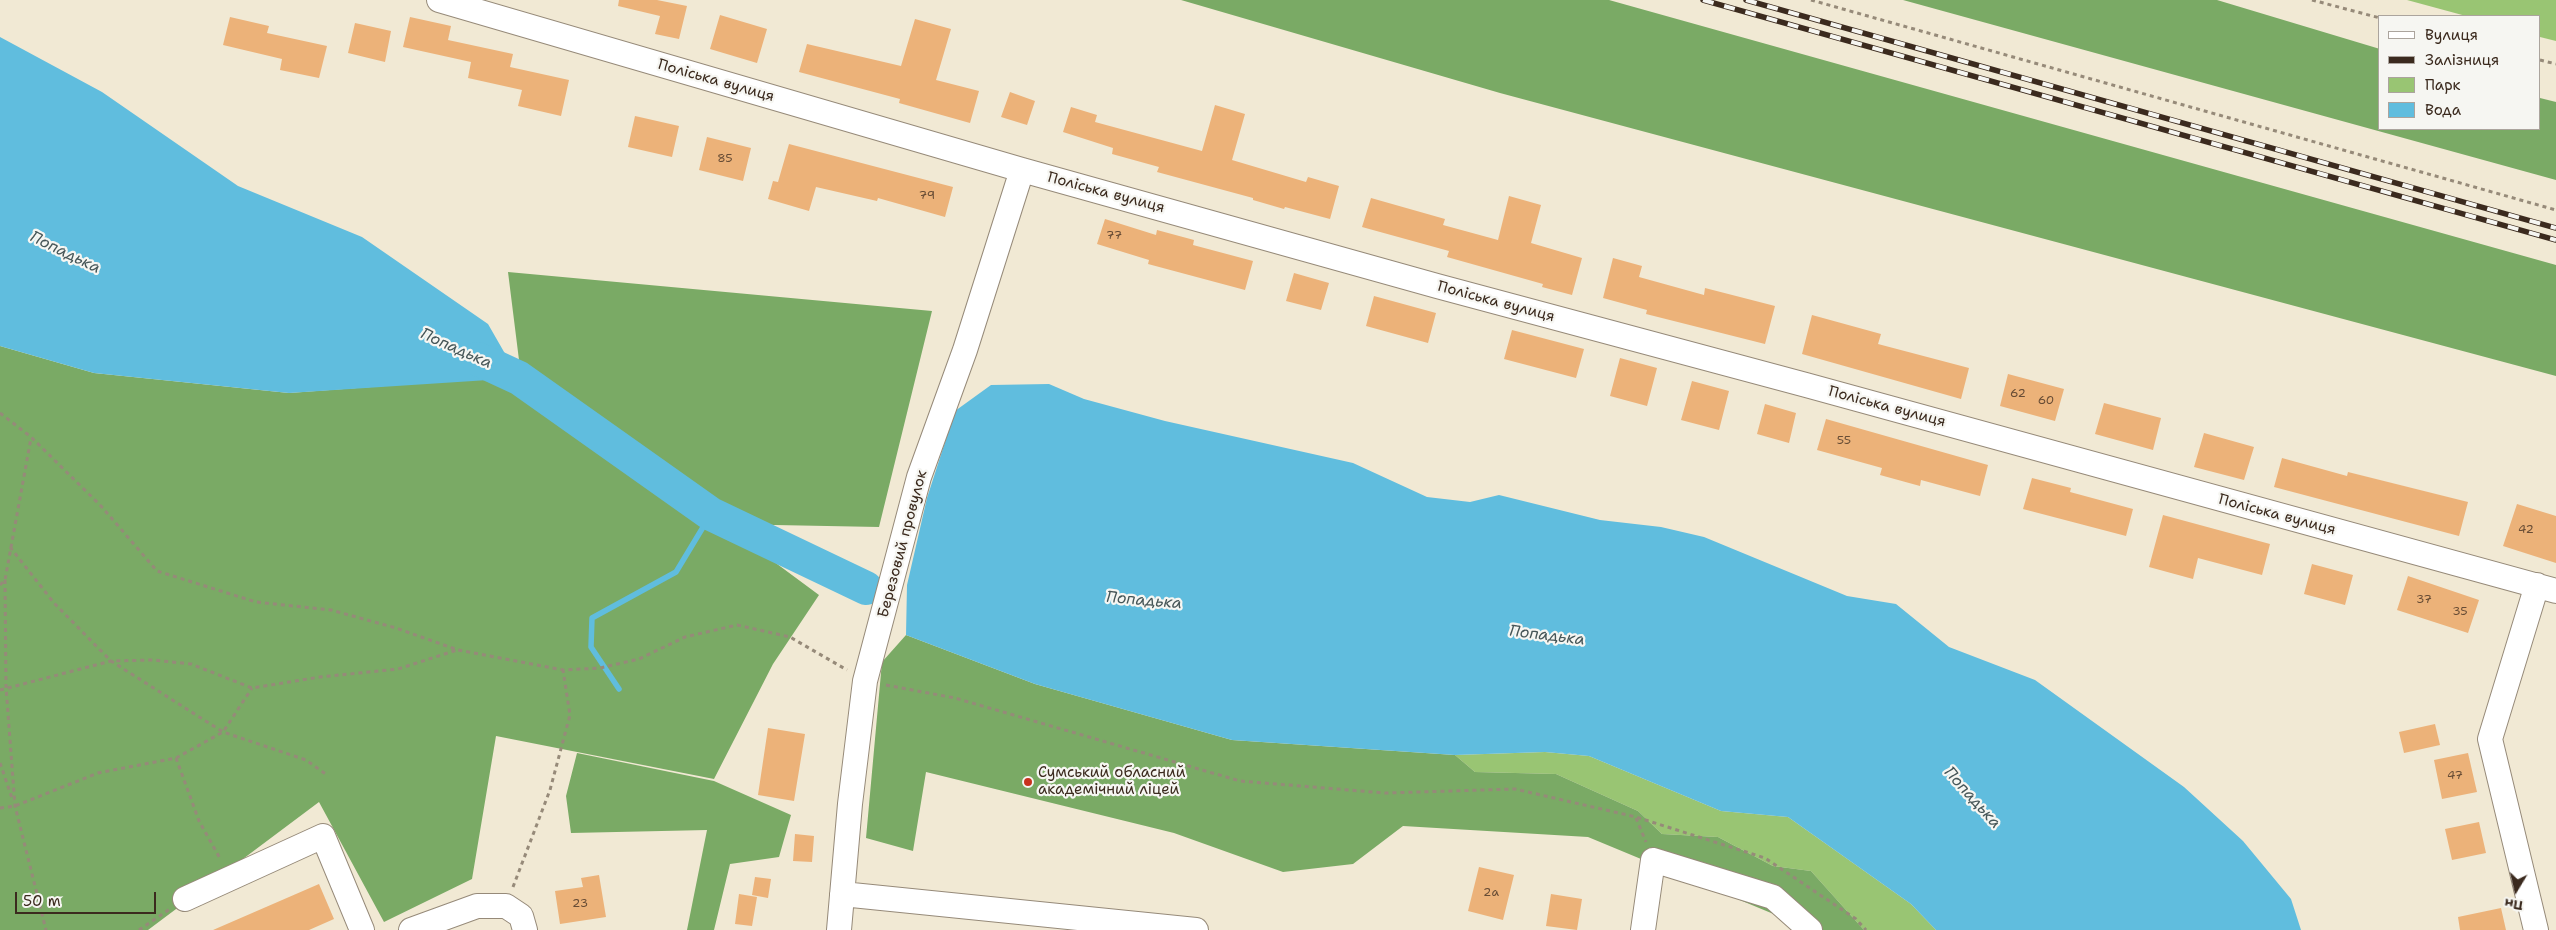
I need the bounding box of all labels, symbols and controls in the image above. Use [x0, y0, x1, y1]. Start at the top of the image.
legend [2378, 15, 2541, 130]
text: Вулиця [2425, 25, 2478, 45]
text: Залізниця [2425, 50, 2499, 70]
street label: Поліська вулиця [656, 56, 776, 106]
text: Парк [2425, 75, 2461, 95]
text: Вода [2425, 100, 2461, 120]
house number: 85 [717, 152, 733, 166]
street label: Поліська вулиця [1046, 169, 1166, 217]
house number: 79 [919, 189, 935, 203]
water label: Попадька [27, 228, 103, 278]
house number: 77 [1106, 229, 1122, 243]
street label: Поліська вулиця [1436, 278, 1556, 326]
water label: Попадька [417, 325, 495, 373]
street label: Поліська вулиця [1827, 383, 1947, 431]
house number: 62 [2010, 387, 2026, 401]
house number: 60 [2038, 394, 2054, 408]
house number: 55 [1837, 434, 1851, 448]
street label: Березовий провулок [875, 468, 931, 620]
street label: Поліська вулиця [2217, 491, 2337, 539]
house number: 42 [2518, 523, 2534, 537]
water label: Попадька [1105, 588, 1183, 614]
house number: 37 [2416, 593, 2432, 607]
house number: 35 [2452, 605, 2468, 619]
water label: Попадька [1508, 622, 1586, 650]
water label: Попадька [1939, 763, 2005, 833]
place label: Сумський обласний академічний ліцей [1038, 764, 1186, 799]
house number: 47 [2447, 769, 2463, 783]
marker: Сумський обласний академічний ліцей [1022, 776, 1034, 788]
north arrow [2491, 865, 2541, 915]
scale bar [18, 882, 159, 914]
house number: 2а [1483, 886, 1499, 900]
text: 50 m [23, 891, 61, 911]
text: Пн [2503, 894, 2524, 915]
house number: 23 [572, 897, 588, 911]

